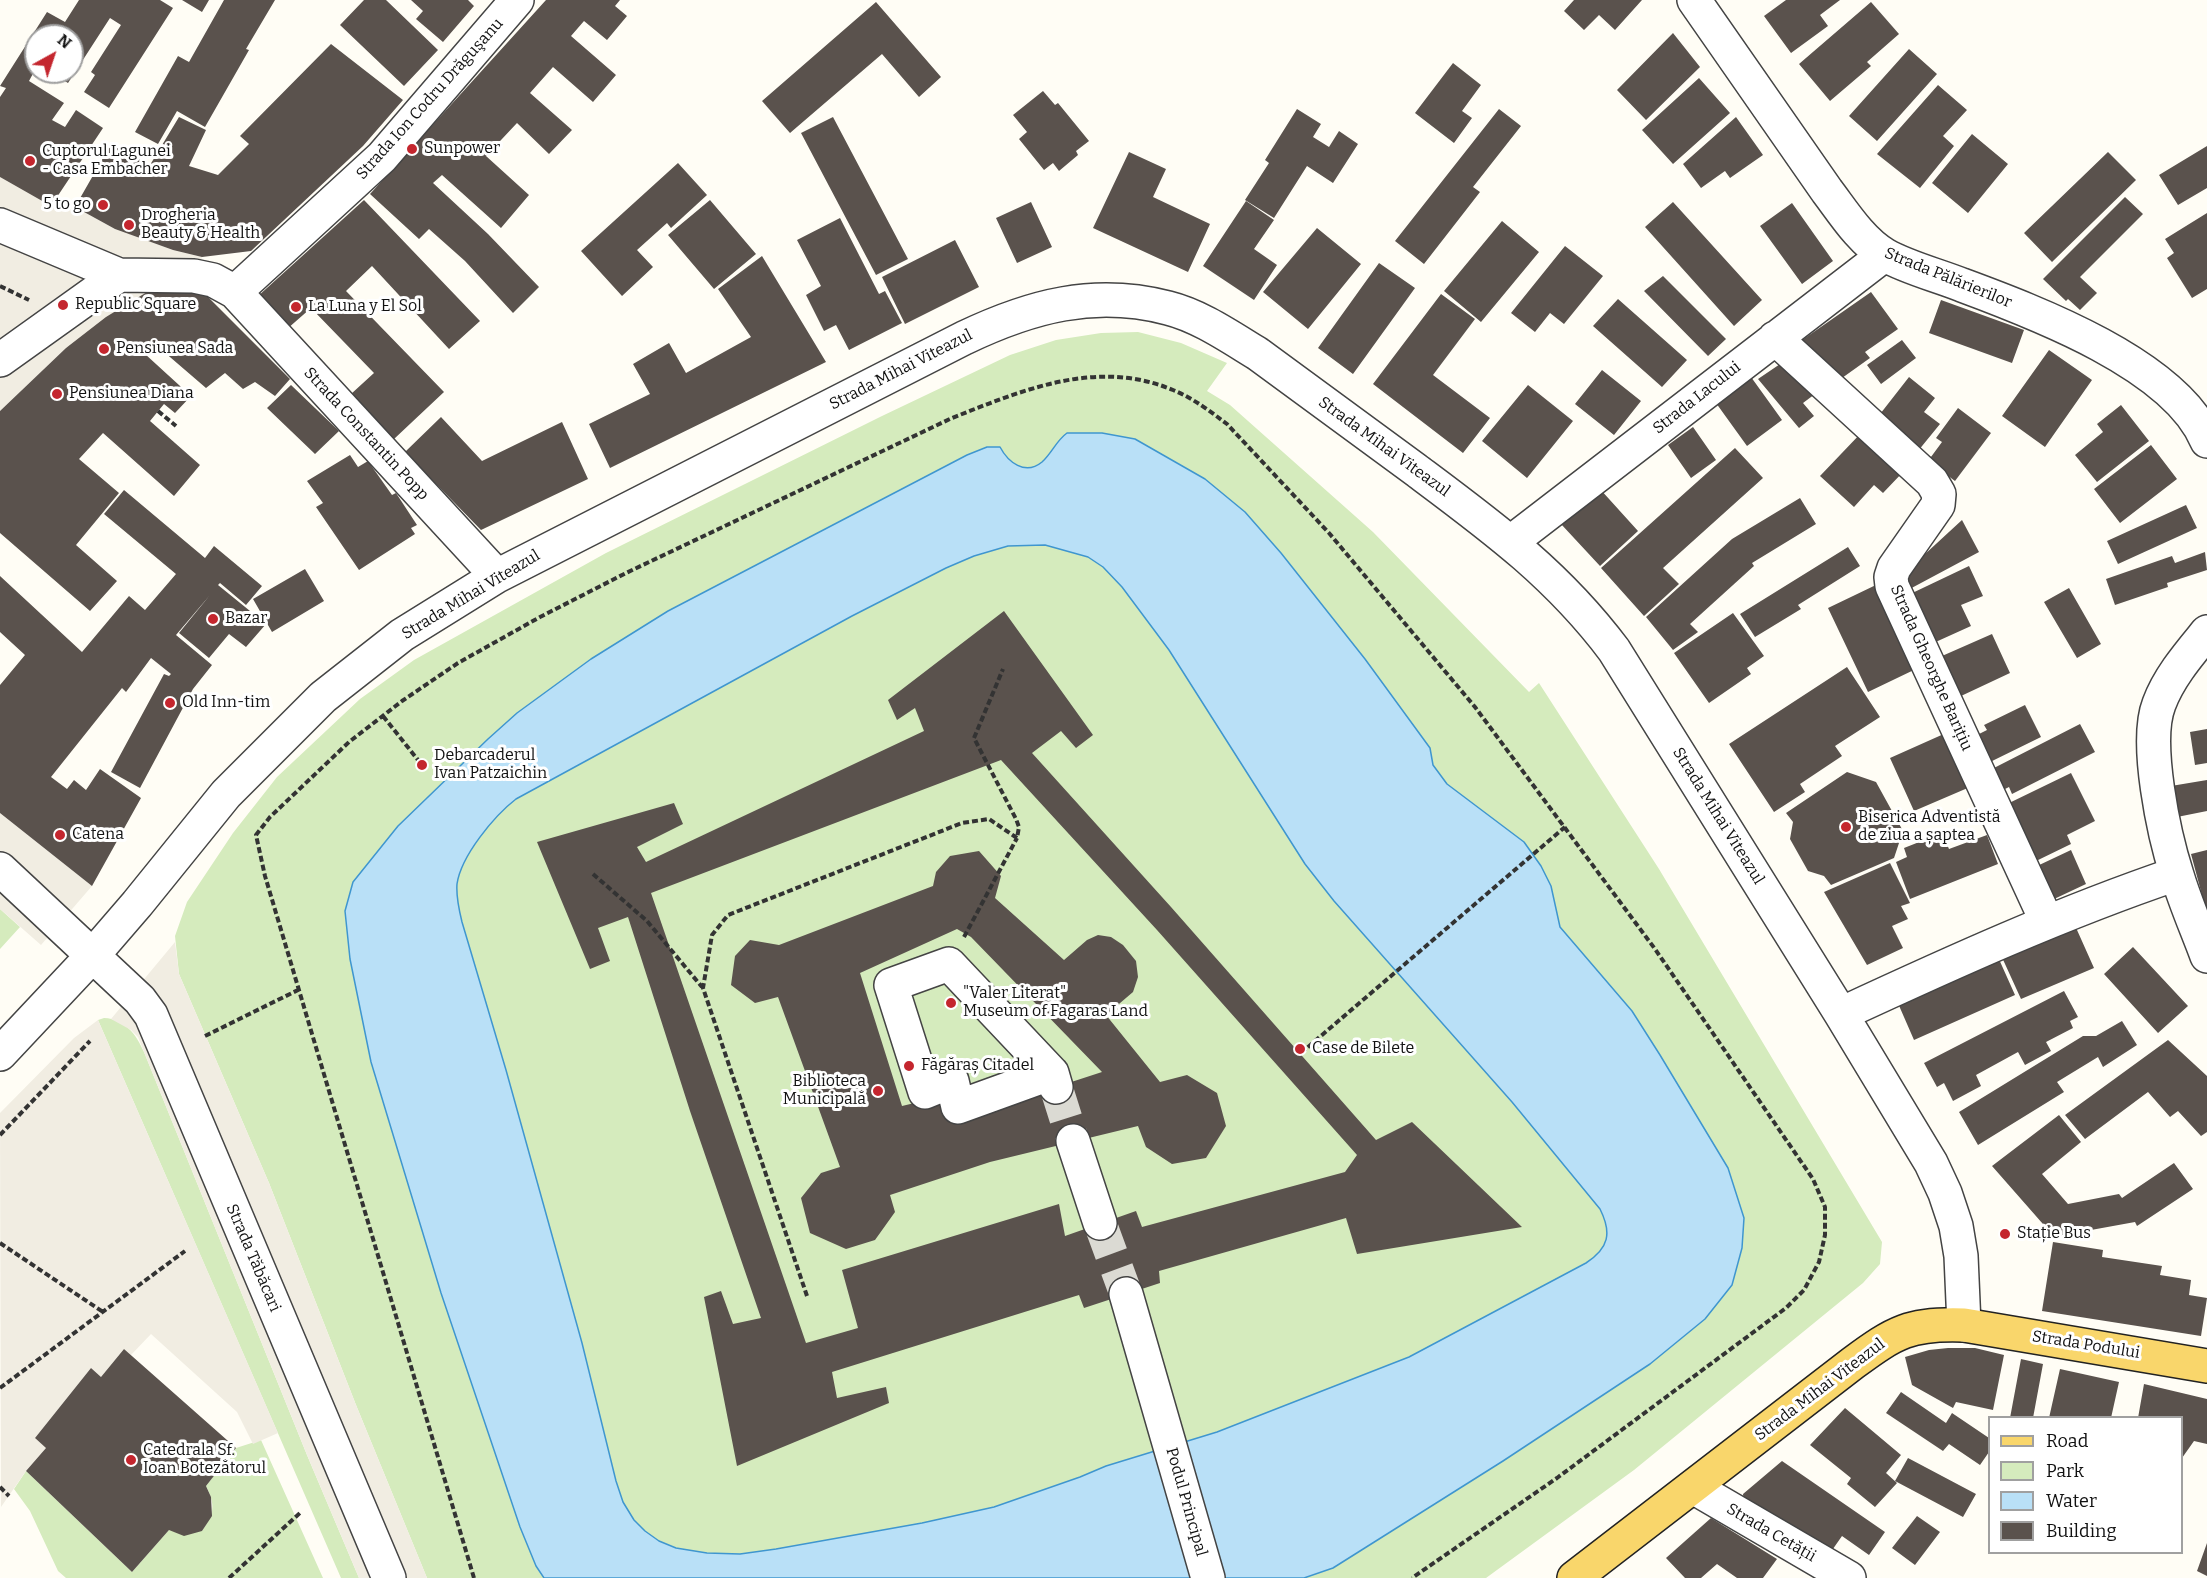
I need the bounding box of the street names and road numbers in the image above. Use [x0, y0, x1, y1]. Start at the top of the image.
street label: Strada Ion Codru Drăguşanu [352, 14, 508, 184]
street label: Strada Pălărierilor [1882, 244, 2014, 312]
street label: Strada Mihai Viteazul [826, 326, 976, 414]
street label: Strada Lacului [1649, 358, 1745, 438]
street label: Strada Constantin Popp [299, 364, 433, 504]
street label: Strada Mihai Viteazul [1315, 393, 1453, 501]
street label: Strada Mihai Viteazul [398, 546, 544, 644]
street label: Strada Gheorghe Barițiu [1886, 582, 1976, 754]
street label: Strada Mihai Viteazul [1668, 744, 1768, 888]
street label: Strada Tăbăcari [222, 1201, 284, 1315]
street label: Strada Podului [2031, 1327, 2141, 1363]
street label: Strada Mihai Viteazul [1751, 1335, 1889, 1445]
street label: Podul Principal [1161, 1445, 1211, 1559]
street label: Strada Cetății [1723, 1500, 1819, 1566]

